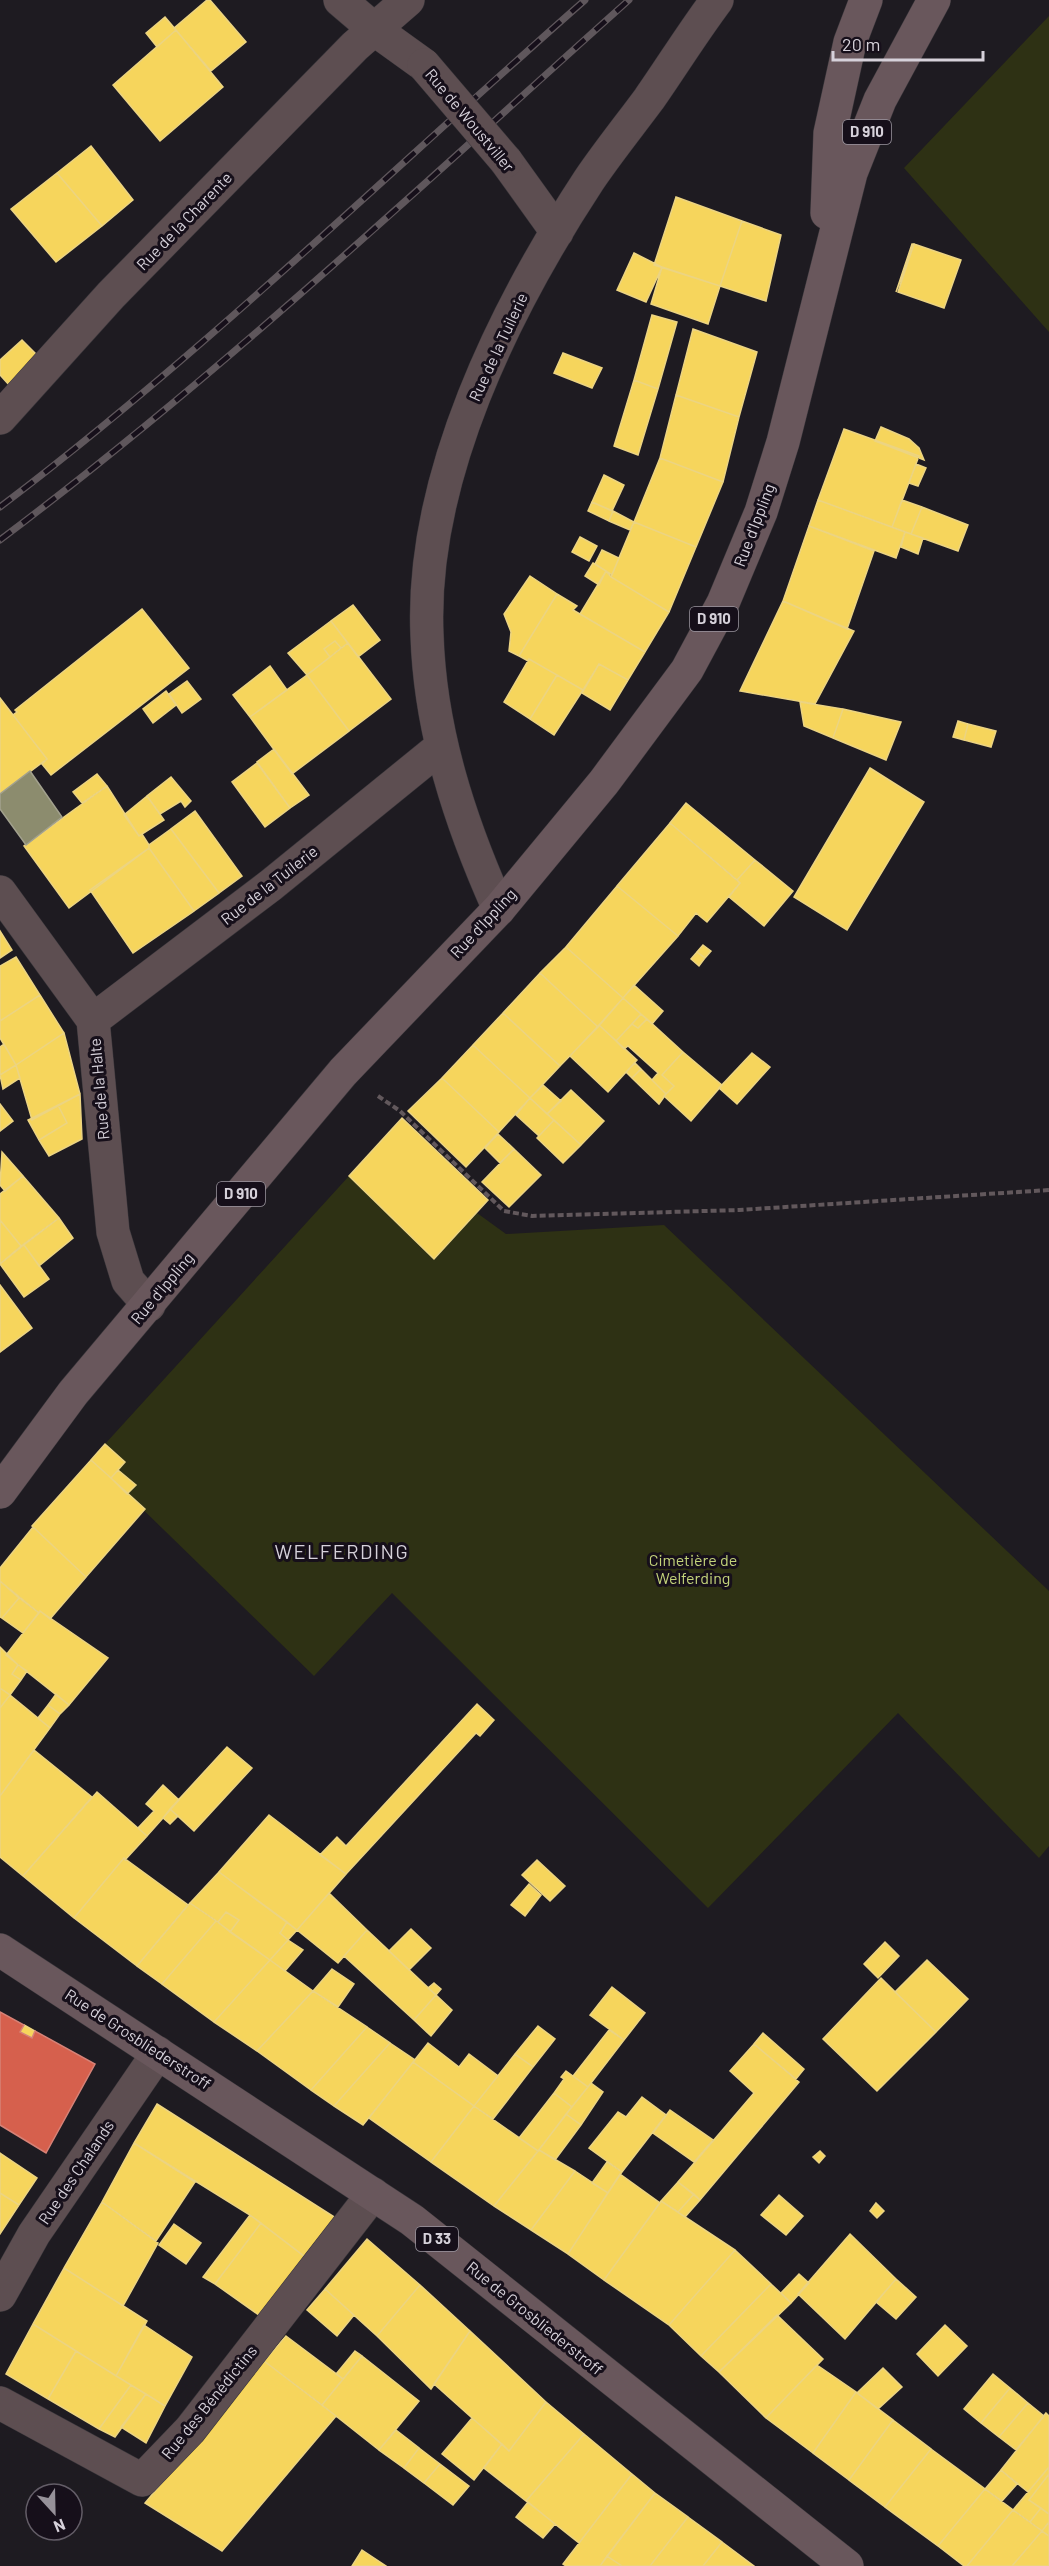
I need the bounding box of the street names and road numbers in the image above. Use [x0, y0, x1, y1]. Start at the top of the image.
street label: Rue de Woustviller [422, 65, 519, 175]
road number: D 910 [843, 120, 891, 144]
street label: Rue de la Charente [132, 168, 235, 274]
street label: Rue de la Tuilerie [464, 290, 531, 404]
street label: Rue d'Ippling [729, 480, 778, 569]
road number: D 910 [690, 607, 738, 631]
street label: Rue de la Tuilerie [217, 841, 321, 928]
street label: Rue d'Ippling [446, 884, 519, 961]
street label: Rue de la Halte [85, 1037, 112, 1141]
road number: D 910 [217, 1182, 265, 1206]
street label: Rue d'Ippling [126, 1248, 197, 1327]
street label: Rue de Grosbliederstroff [62, 1984, 215, 2093]
street label: Rue des Chalands [34, 2116, 117, 2227]
road number: D 33 [416, 2227, 458, 2251]
street label: Rue de Grosbliederstroff [463, 2257, 608, 2379]
street label: Rue des Bénédictins [157, 2341, 260, 2462]

